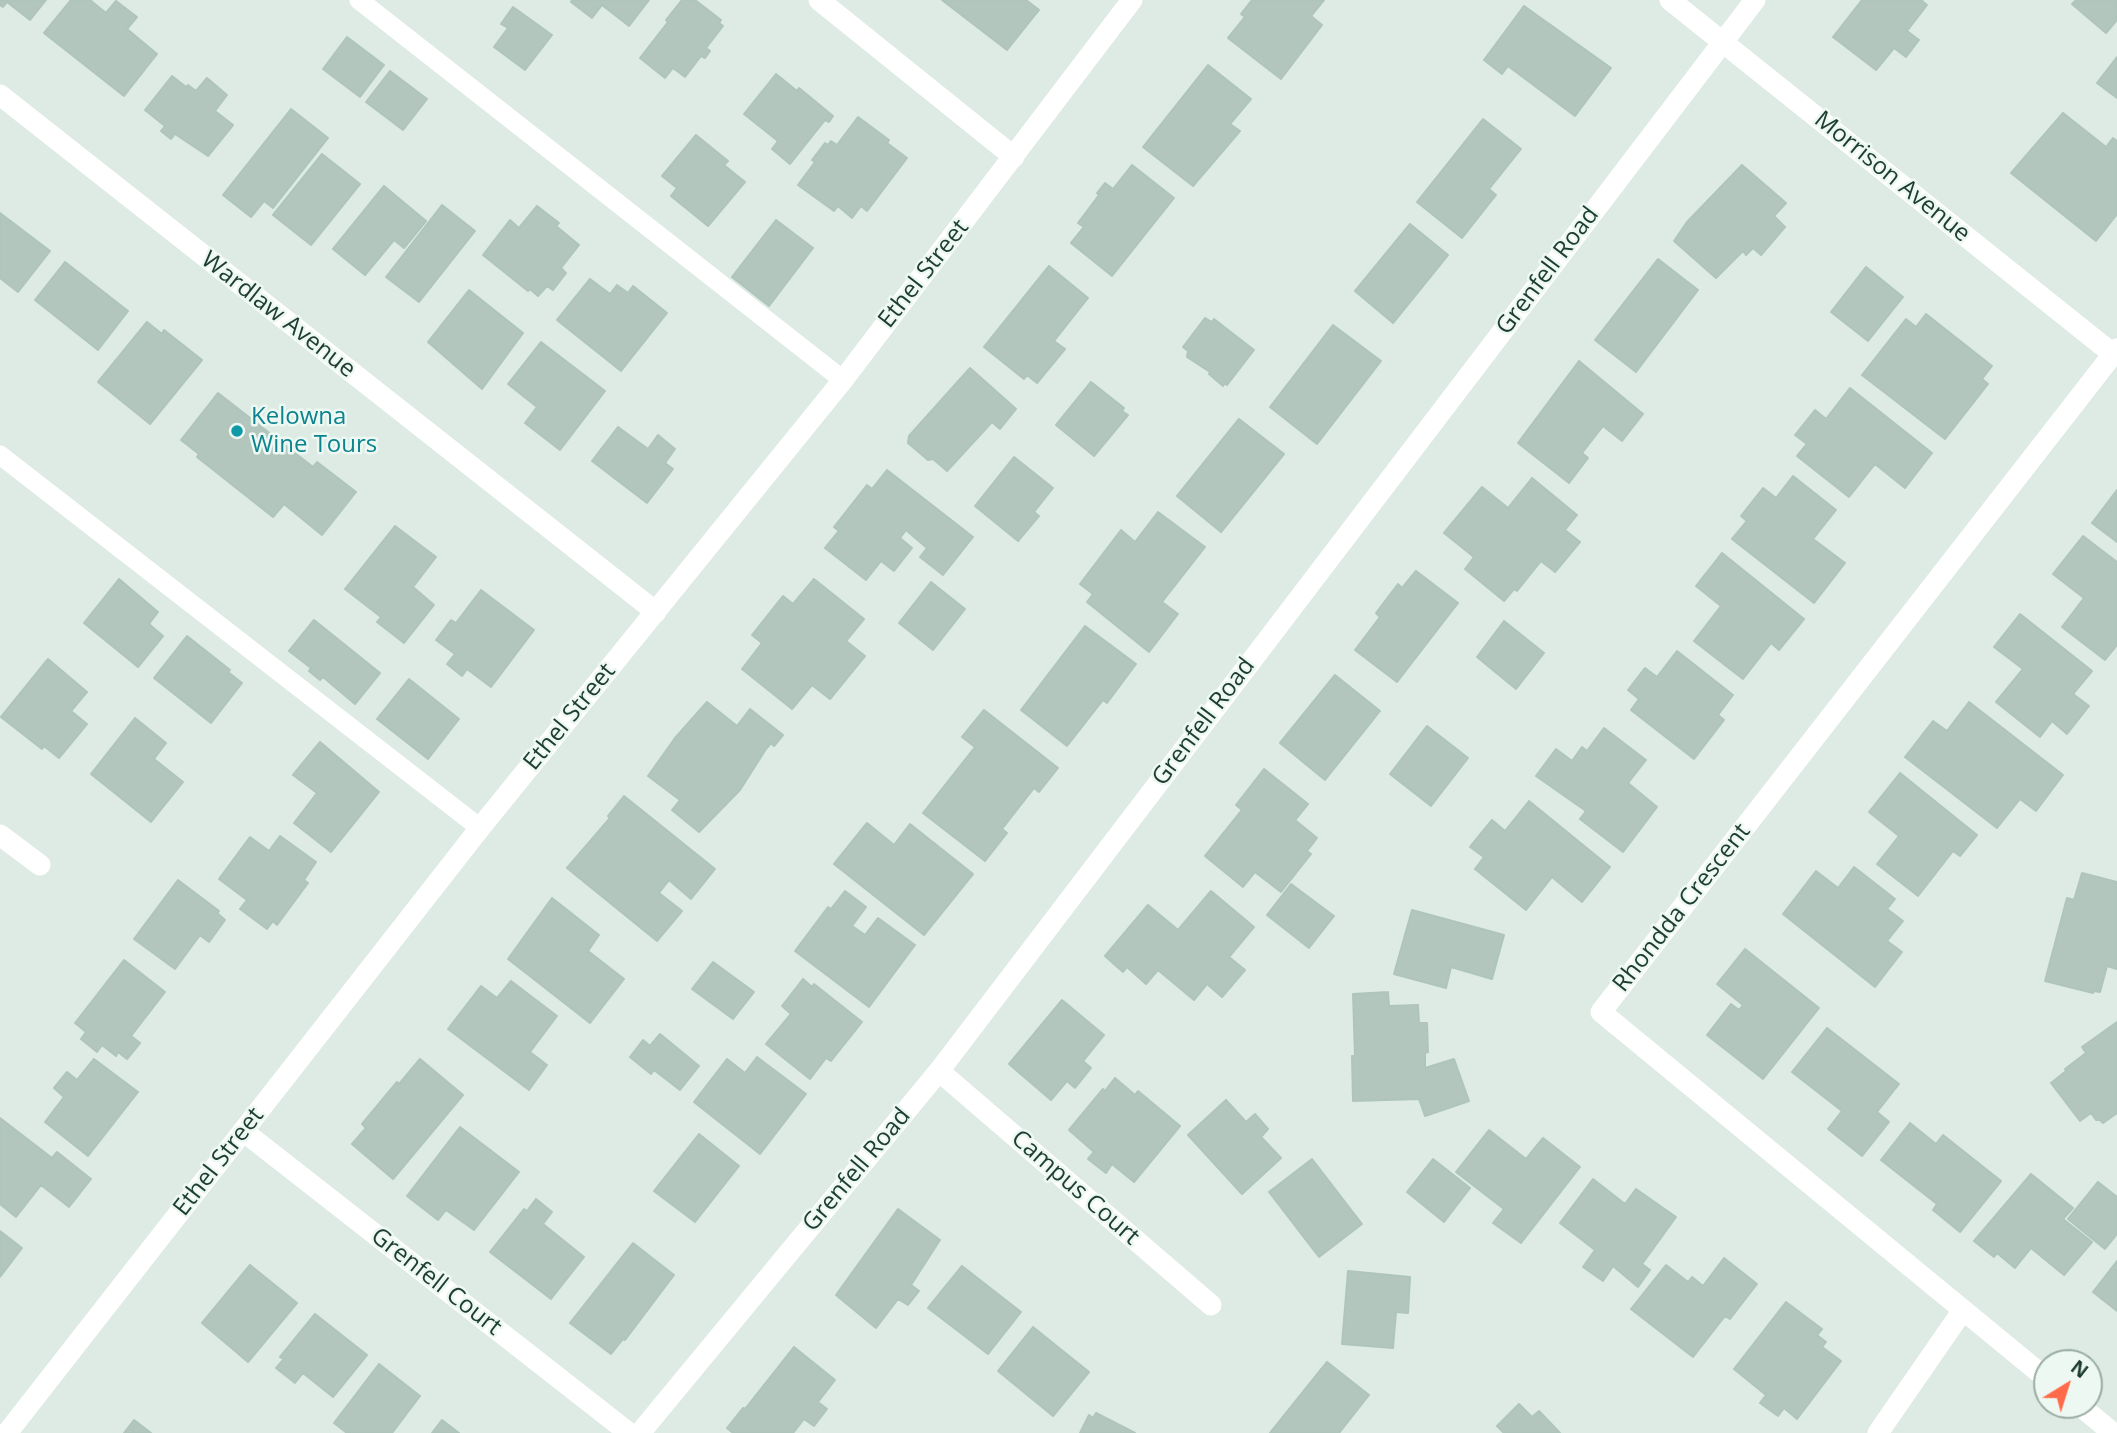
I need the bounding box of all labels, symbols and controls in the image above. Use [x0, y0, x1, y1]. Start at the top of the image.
street label: Morrison Avenue [1808, 105, 1976, 249]
street label: Grenfell Road [1491, 201, 1605, 341]
street label: Ethel Street [873, 214, 975, 334]
street label: Wardlaw Avenue [195, 246, 361, 384]
place label: Kelowna Wine Tours [251, 403, 377, 459]
marker: Kelowna Wine Tours [229, 423, 245, 439]
street label: Grenfell Road [1147, 652, 1261, 792]
street label: Ethel Street [518, 658, 622, 776]
street label: Rhondda Crescent [1607, 818, 1757, 998]
street label: Ethel Street [168, 1102, 270, 1222]
street label: Grenfell Road [797, 1102, 917, 1238]
street label: Campus Court [1005, 1125, 1145, 1251]
street label: Grenfell Court [365, 1222, 507, 1342]
north arrow [2033, 1349, 2103, 1419]
text: N [2066, 1354, 2094, 1384]

